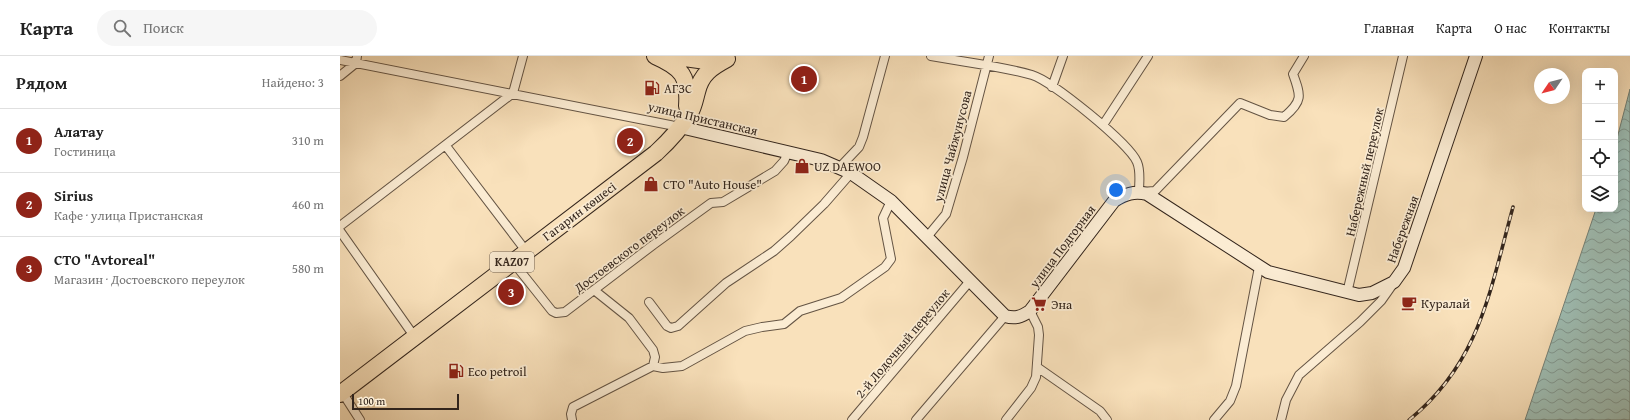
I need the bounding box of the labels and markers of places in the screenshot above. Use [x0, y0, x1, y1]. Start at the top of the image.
pin: 1 [791, 64, 817, 94]
fuel station icon: АГЗС [643, 79, 661, 97]
place label: АГЗС [664, 79, 692, 98]
pin: 2 [617, 126, 643, 156]
shop icon: UZ DAEWOO [793, 157, 811, 175]
place label: UZ DAEWOO [814, 157, 881, 176]
shop icon: СТО "Auto House" [642, 175, 660, 193]
place label: СТО "Auto House" [663, 175, 762, 194]
pin: 3 [498, 277, 524, 307]
cafe icon: Куралай [1400, 294, 1418, 312]
place label: Куралай [1421, 294, 1470, 313]
supermarket icon: Эна [1030, 295, 1048, 313]
place label: Эна [1051, 295, 1073, 314]
fuel station icon: Eco petroil [447, 362, 465, 380]
place label: Eco petroil [468, 362, 527, 381]

